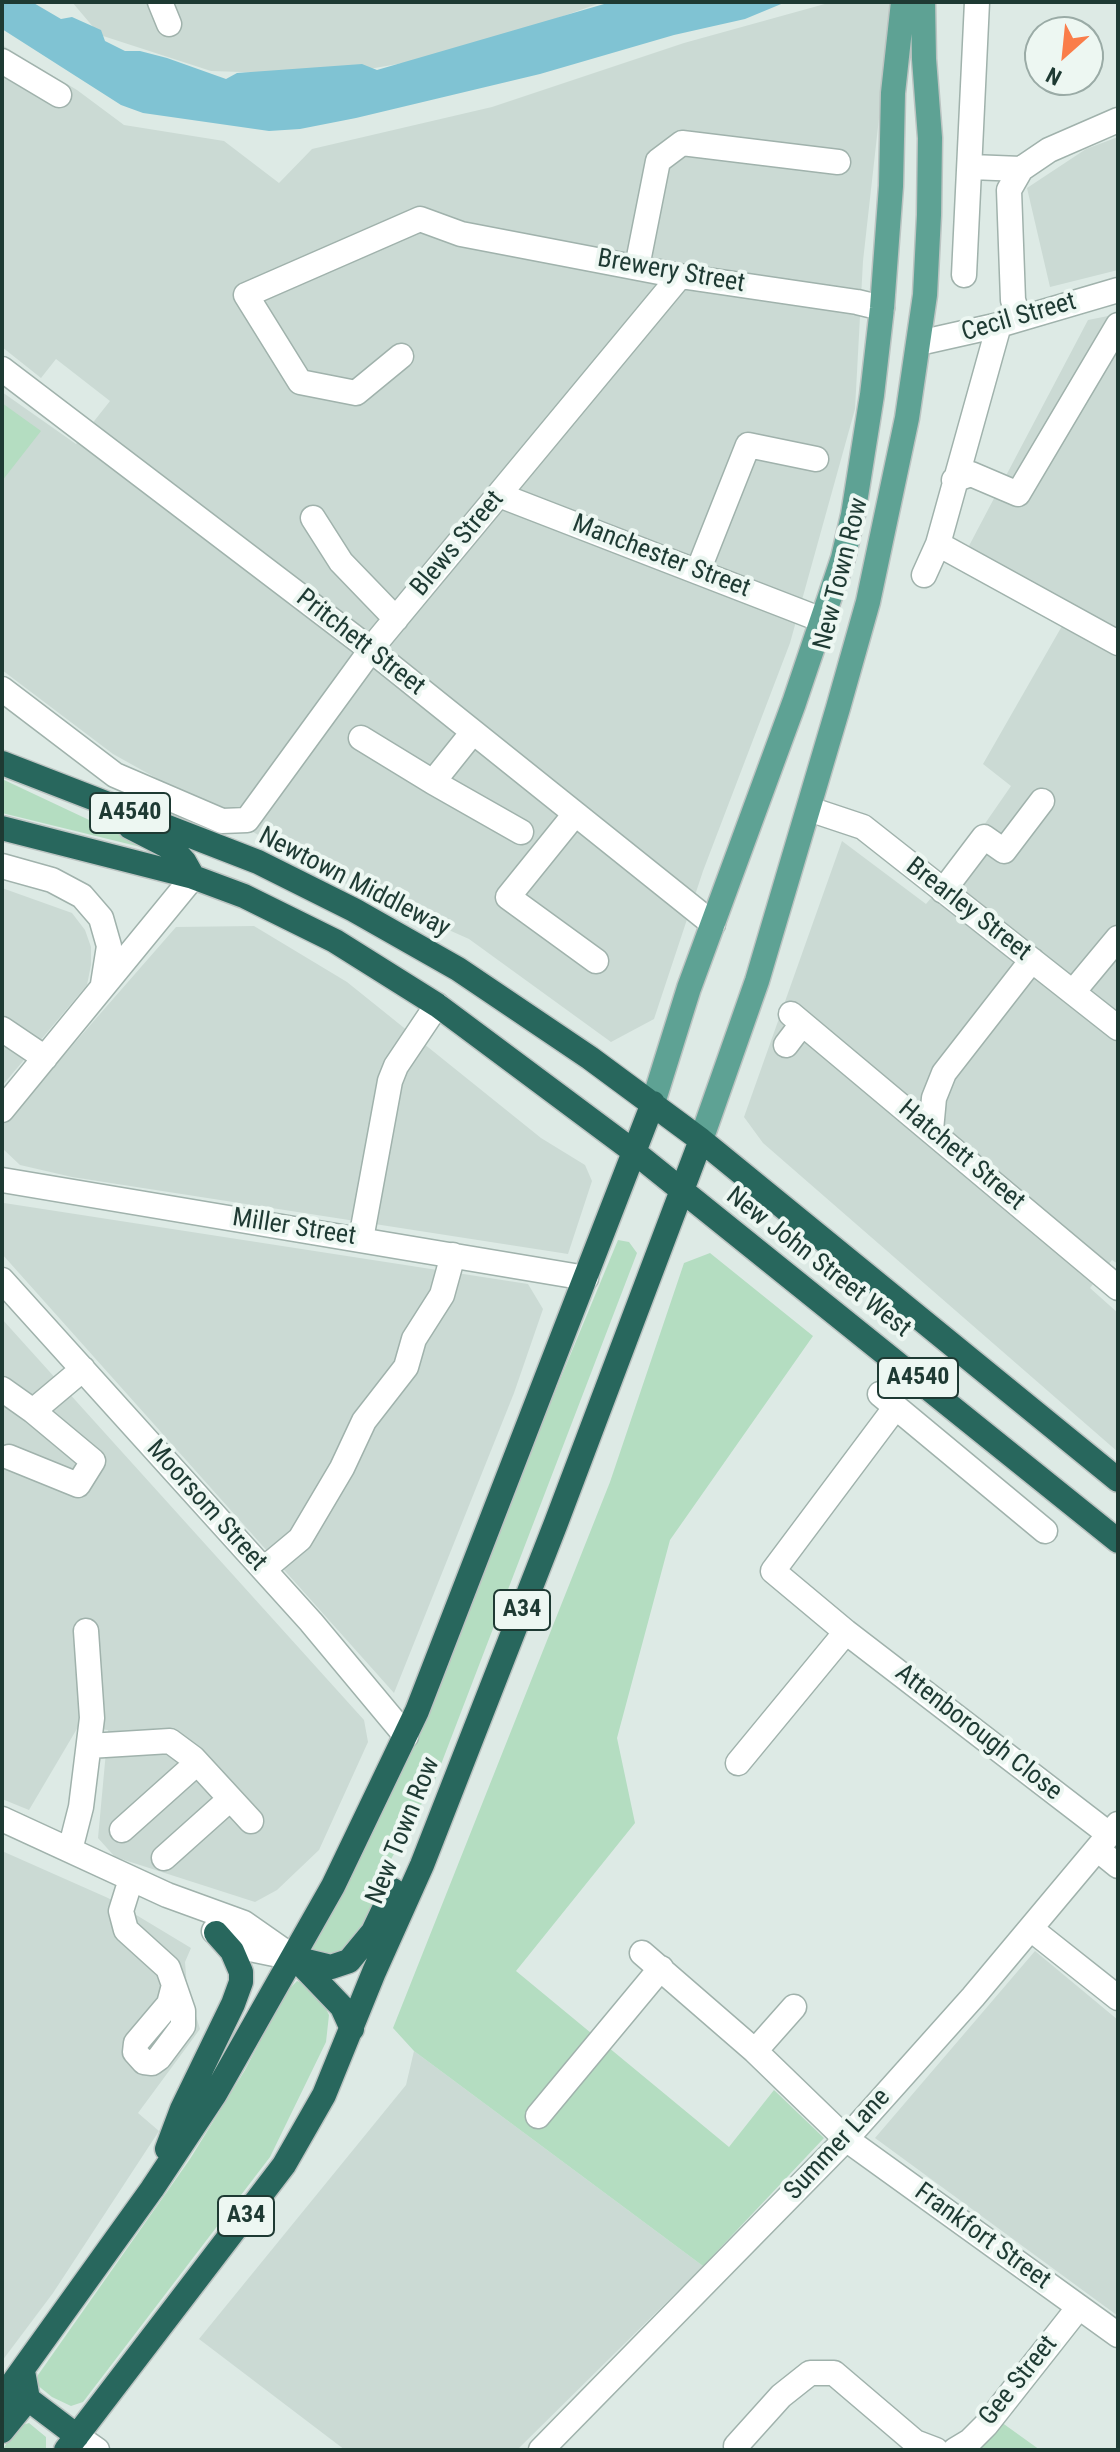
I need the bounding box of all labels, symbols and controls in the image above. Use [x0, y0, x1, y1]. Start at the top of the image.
north arrow [1024, 16, 1104, 96]
text: N [1042, 62, 1065, 90]
street label: Brewery Street [595, 244, 747, 300]
street label: Cecil Street [958, 287, 1080, 349]
street label: Blews Street [405, 485, 511, 603]
street label: New Town Row [808, 495, 876, 653]
street label: Manchester Street [568, 509, 754, 605]
street label: Pritchett Street [289, 583, 431, 703]
road number: A4540 [90, 793, 170, 833]
street label: Newtown Middleway [253, 821, 455, 945]
street label: Brearley Street [899, 851, 1037, 969]
street label: Hatchett Street [891, 1094, 1031, 1218]
street label: New John Street West [719, 1181, 917, 1345]
street label: Miller Street [230, 1203, 358, 1253]
road number: A4540 [878, 1358, 958, 1398]
street label: Moorsom Street [139, 1434, 273, 1578]
road number: A34 [494, 1590, 550, 1630]
street label: Attenborough Close [888, 1658, 1068, 1808]
street label: New Town Row [360, 1753, 448, 1909]
street label: Summer Lane [779, 2083, 897, 2207]
street label: Frankfort Street [908, 2177, 1056, 2297]
road number: A34 [218, 2196, 274, 2236]
street label: Gee Street [973, 2330, 1065, 2432]

